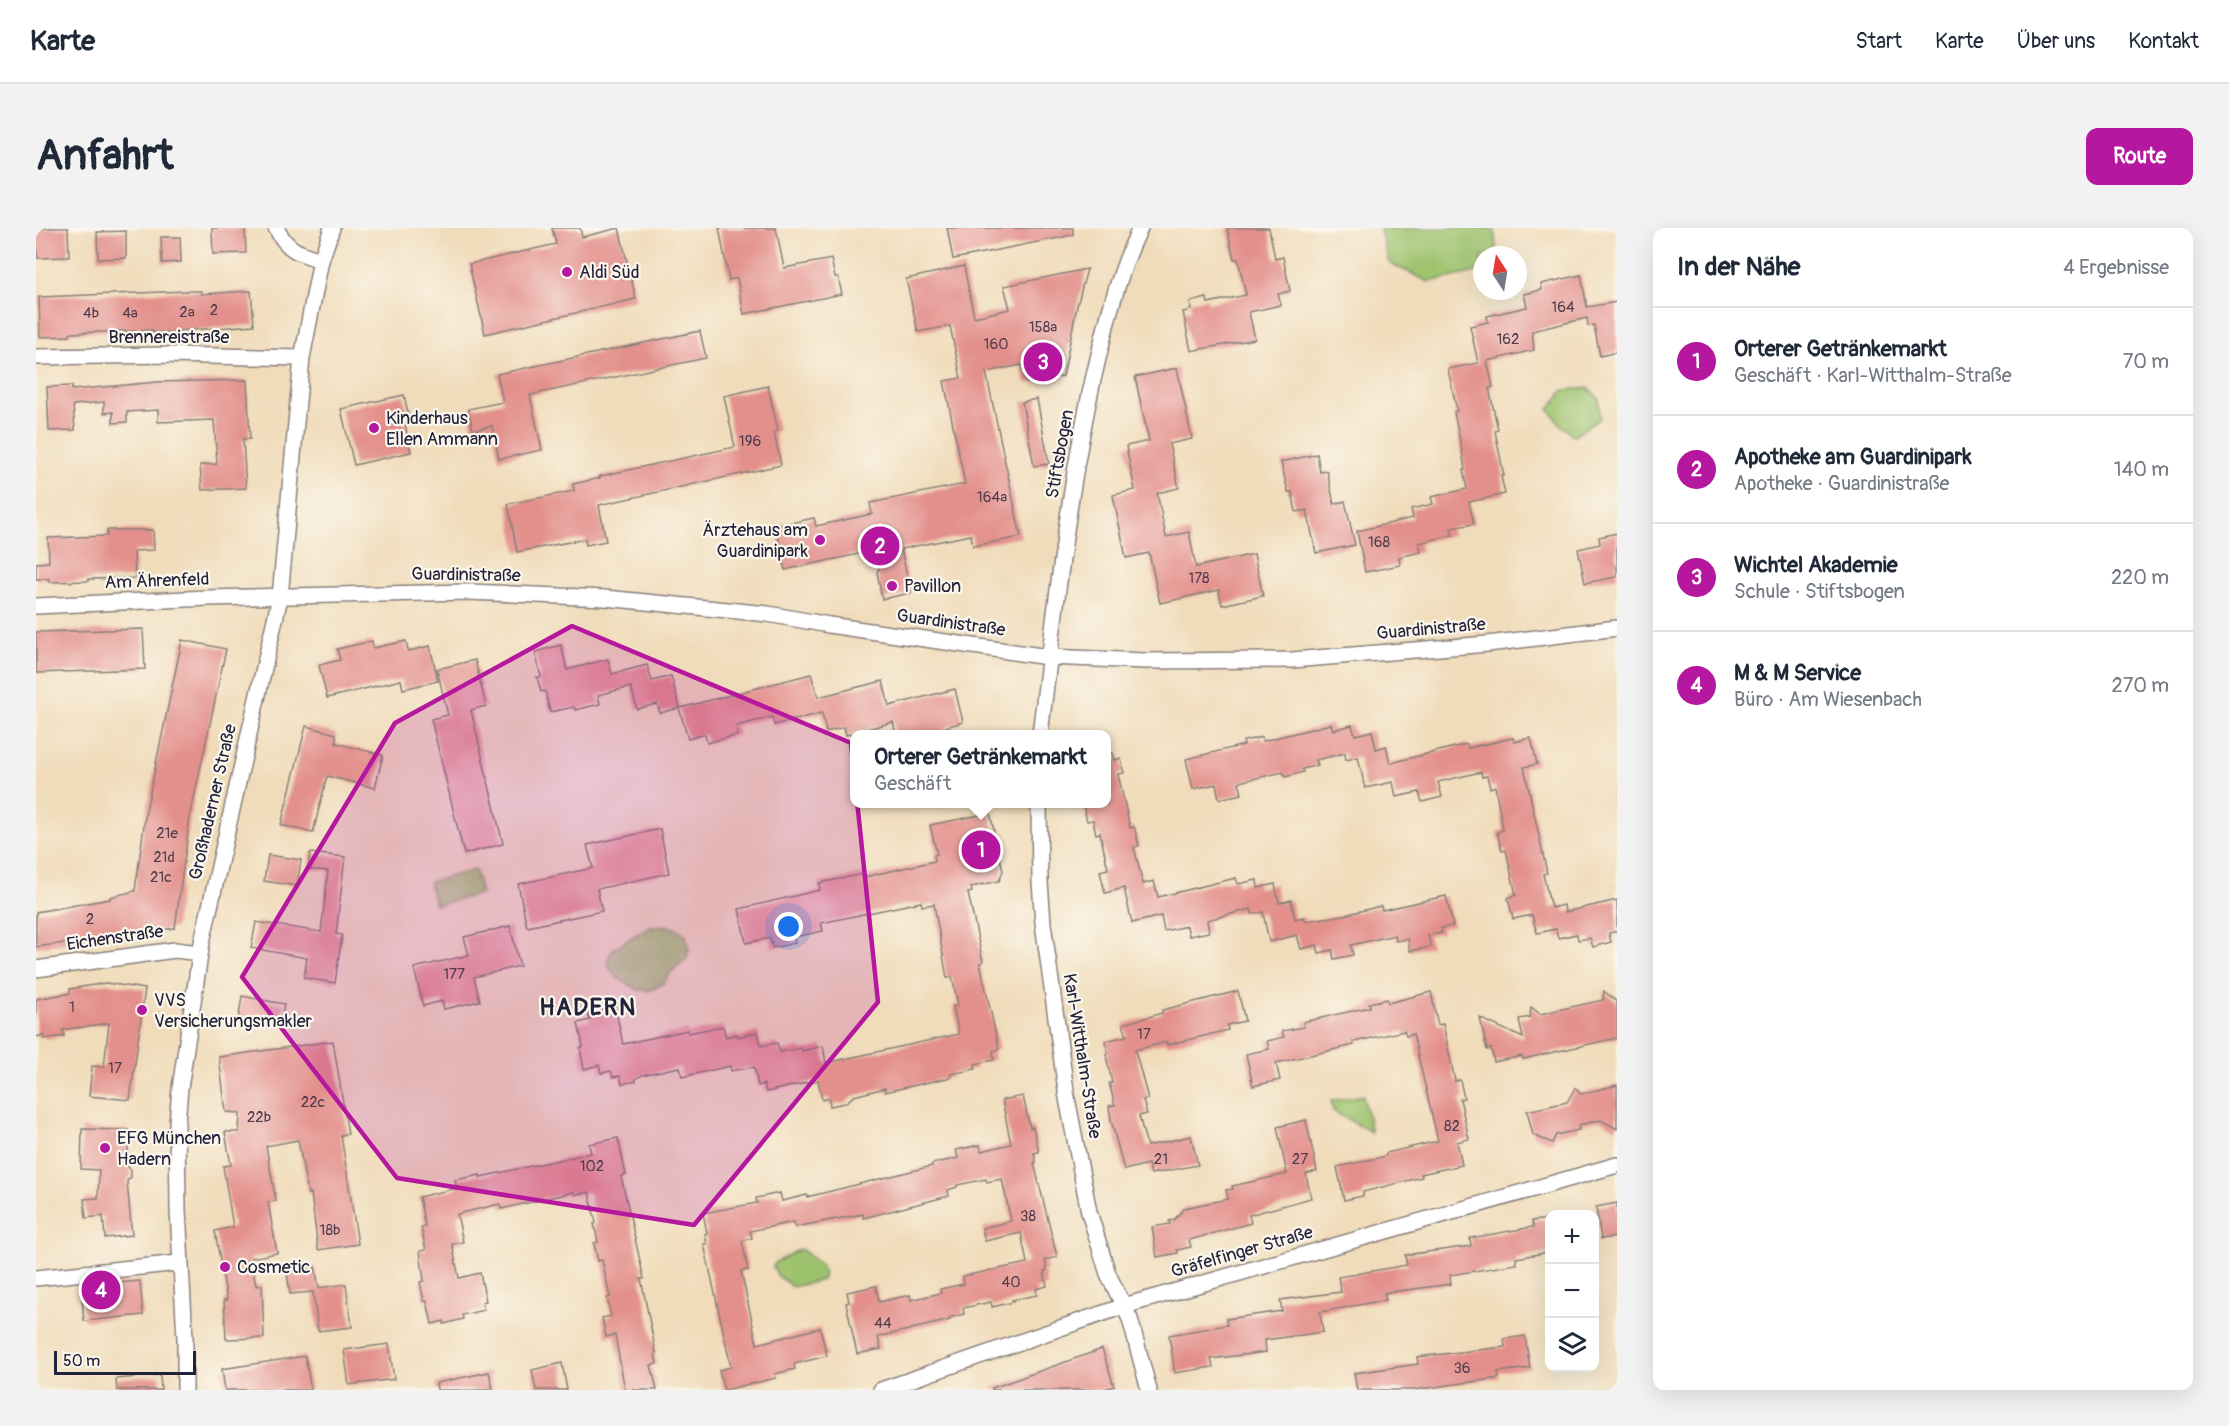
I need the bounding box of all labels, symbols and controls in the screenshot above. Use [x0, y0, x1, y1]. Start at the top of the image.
text: Karte [30, 24, 95, 59]
text: Start [1856, 28, 1902, 55]
text: Karte [1935, 28, 1984, 55]
text: Über uns [2017, 28, 2095, 55]
text: Kontakt [2128, 28, 2199, 55]
button: Route [2086, 128, 2193, 185]
text: Anfahrt [36, 130, 174, 182]
north arrow [1473, 246, 1527, 300]
text: In der Nähe [1677, 251, 1800, 283]
text: 4 Ergebnisse [2063, 255, 2169, 280]
place label: Aldi Süd [579, 261, 640, 284]
marker: Aldi Süd [560, 265, 574, 279]
house number: 164 [1551, 298, 1575, 317]
house number: 2 [210, 301, 218, 320]
house number: 2a [179, 303, 195, 322]
house number: 4b [83, 304, 99, 323]
house number: 4a [122, 304, 138, 323]
house number: 158a [1029, 318, 1057, 337]
street label: Brennereistraße [109, 326, 230, 349]
house number: 162 [1497, 330, 1519, 349]
house number: 160 [984, 335, 1008, 354]
text: Orterer Getränkemarkt [1734, 335, 1947, 363]
pin: 3 [1024, 340, 1062, 384]
text: 1 [1693, 349, 1700, 374]
text: 70 m [2123, 349, 2169, 374]
text: Geschäft · Karl-Witthalm-Straße [1734, 363, 2012, 388]
place label: Kinderhaus Ellen Ammann [386, 407, 498, 451]
street label: Stiftsbogen [1041, 408, 1079, 500]
marker: Kinderhaus Ellen Ammann [367, 421, 381, 435]
house number: 196 [739, 432, 761, 451]
text: Apotheke am Guardinipark [1734, 443, 1972, 471]
text: 2 [1691, 457, 1702, 482]
text: 140 m [2114, 457, 2169, 482]
text: Apotheke · Guardinistraße [1734, 471, 1949, 496]
house number: 164a [977, 488, 1007, 507]
place label: Ärztehaus am Guardinipark [702, 519, 808, 563]
pin: 2 [860, 524, 900, 568]
marker: Ärztehaus am Guardinipark [813, 533, 827, 547]
house number: 168 [1368, 533, 1391, 552]
text: Wichtel Akademie [1734, 551, 1898, 579]
street label: Guardinistraße [411, 563, 521, 587]
text: 3 [1691, 565, 1702, 590]
text: 220 m [2111, 565, 2169, 590]
street label: Am Ährenfeld [104, 568, 210, 594]
house number: 178 [1188, 569, 1210, 588]
place label: Pavillon [904, 575, 961, 598]
marker: Pavillon [885, 579, 899, 593]
text: Schule · Stiftsbogen [1734, 579, 1905, 604]
street label: Guardinistraße [895, 604, 1007, 642]
street label: Guardinistraße [1375, 613, 1487, 645]
text: M & M Service [1734, 659, 1861, 687]
text: 4 [1691, 673, 1702, 698]
text: 270 m [2111, 673, 2169, 698]
text: Büro · Am Wiesenbach [1734, 687, 1922, 712]
street label: Großhaderner Straße [184, 722, 242, 882]
popup [850, 730, 1111, 808]
text: Orterer Getränkemarkt [874, 743, 1087, 771]
text: Geschäft [874, 771, 951, 796]
house number: 21e [156, 824, 178, 843]
pin: 1 [962, 828, 1000, 872]
house number: 21d [153, 848, 175, 867]
house number: 21c [150, 868, 172, 887]
house number: 2 [86, 910, 94, 929]
your location [774, 912, 803, 941]
street label: Eichenstraße [65, 920, 165, 956]
house number: 177 [443, 965, 465, 984]
street label: Karl-Witthalm-Straße [1058, 972, 1106, 1140]
place label: VVS Versicherungsmakler [154, 989, 313, 1033]
district label: HADERN [539, 993, 637, 1022]
house number: 1 [69, 998, 75, 1017]
marker: VVS Versicherungsmakler [135, 1003, 149, 1017]
house number: 17 [1137, 1025, 1151, 1044]
house number: 17 [108, 1059, 122, 1078]
house number: 22c [301, 1093, 326, 1112]
house number: 22b [247, 1108, 271, 1127]
house number: 82 [1444, 1117, 1460, 1136]
place label: EFG München Hadern [117, 1127, 221, 1171]
marker: EFG München Hadern [98, 1141, 112, 1155]
house number: 21 [1154, 1150, 1168, 1169]
house number: 27 [1292, 1150, 1308, 1169]
house number: 102 [580, 1157, 604, 1176]
house number: 38 [1020, 1207, 1036, 1226]
map controls [1545, 1210, 1599, 1372]
button: + [1545, 1210, 1599, 1264]
house number: 18b [320, 1221, 340, 1240]
street label: Gräfelfinger Straße [1168, 1221, 1316, 1283]
place label: Cosmetic [237, 1256, 310, 1279]
marker: Cosmetic [218, 1260, 232, 1274]
button: − [1545, 1264, 1599, 1318]
pin: 4 [82, 1268, 120, 1312]
house number: 40 [1002, 1273, 1020, 1292]
house number: 44 [874, 1314, 892, 1333]
button: layers [1545, 1318, 1599, 1372]
scale bar [54, 1348, 196, 1376]
text: 50 m [63, 1351, 100, 1371]
house number: 36 [1453, 1359, 1471, 1378]

